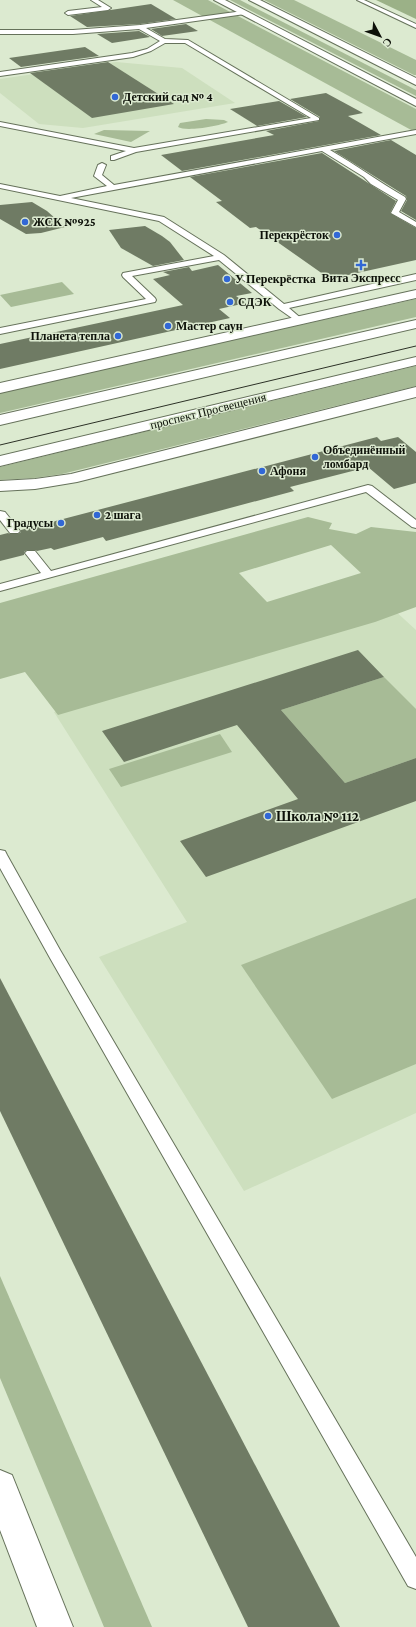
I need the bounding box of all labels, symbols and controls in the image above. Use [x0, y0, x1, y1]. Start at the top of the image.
north arrow [360, 16, 400, 56]
text: С [380, 36, 395, 50]
place label: Детский сад № 4 [123, 90, 213, 104]
marker: Детский сад № 4 [110, 92, 120, 102]
place label: ЖСК №925 [33, 215, 96, 229]
marker: ЖСК №925 [20, 217, 30, 227]
place label: Перекрёсток [259, 228, 329, 242]
marker: Перекрёсток [332, 230, 342, 240]
marker: Вита Экспресс [356, 260, 366, 270]
place label: Вита Экспресс [321, 271, 401, 285]
place label: У Перекрёстка [235, 272, 316, 286]
marker: У Перекрёстка [222, 274, 232, 284]
place label: СДЭК [238, 295, 272, 309]
marker: СДЭК [225, 297, 235, 307]
place label: Мастер саун [176, 319, 243, 333]
marker: Мастер саун [163, 321, 173, 331]
place label: Планета тепла [30, 329, 110, 343]
marker: Планета тепла [113, 331, 123, 341]
street label: проспект Просвещения [149, 390, 268, 432]
place label: Объединённый ломбард [323, 443, 406, 471]
marker: Объединённый ломбард [310, 452, 320, 462]
place label: Афоня [270, 464, 306, 478]
marker: Афоня [257, 466, 267, 476]
place label: 2 шага [105, 508, 141, 522]
marker: 2 шага [92, 510, 102, 520]
place label: Градусы [7, 516, 54, 530]
marker: Градусы [56, 518, 66, 528]
place label: Школа № 112 [276, 808, 359, 824]
marker: Школа № 112 [263, 811, 273, 821]

